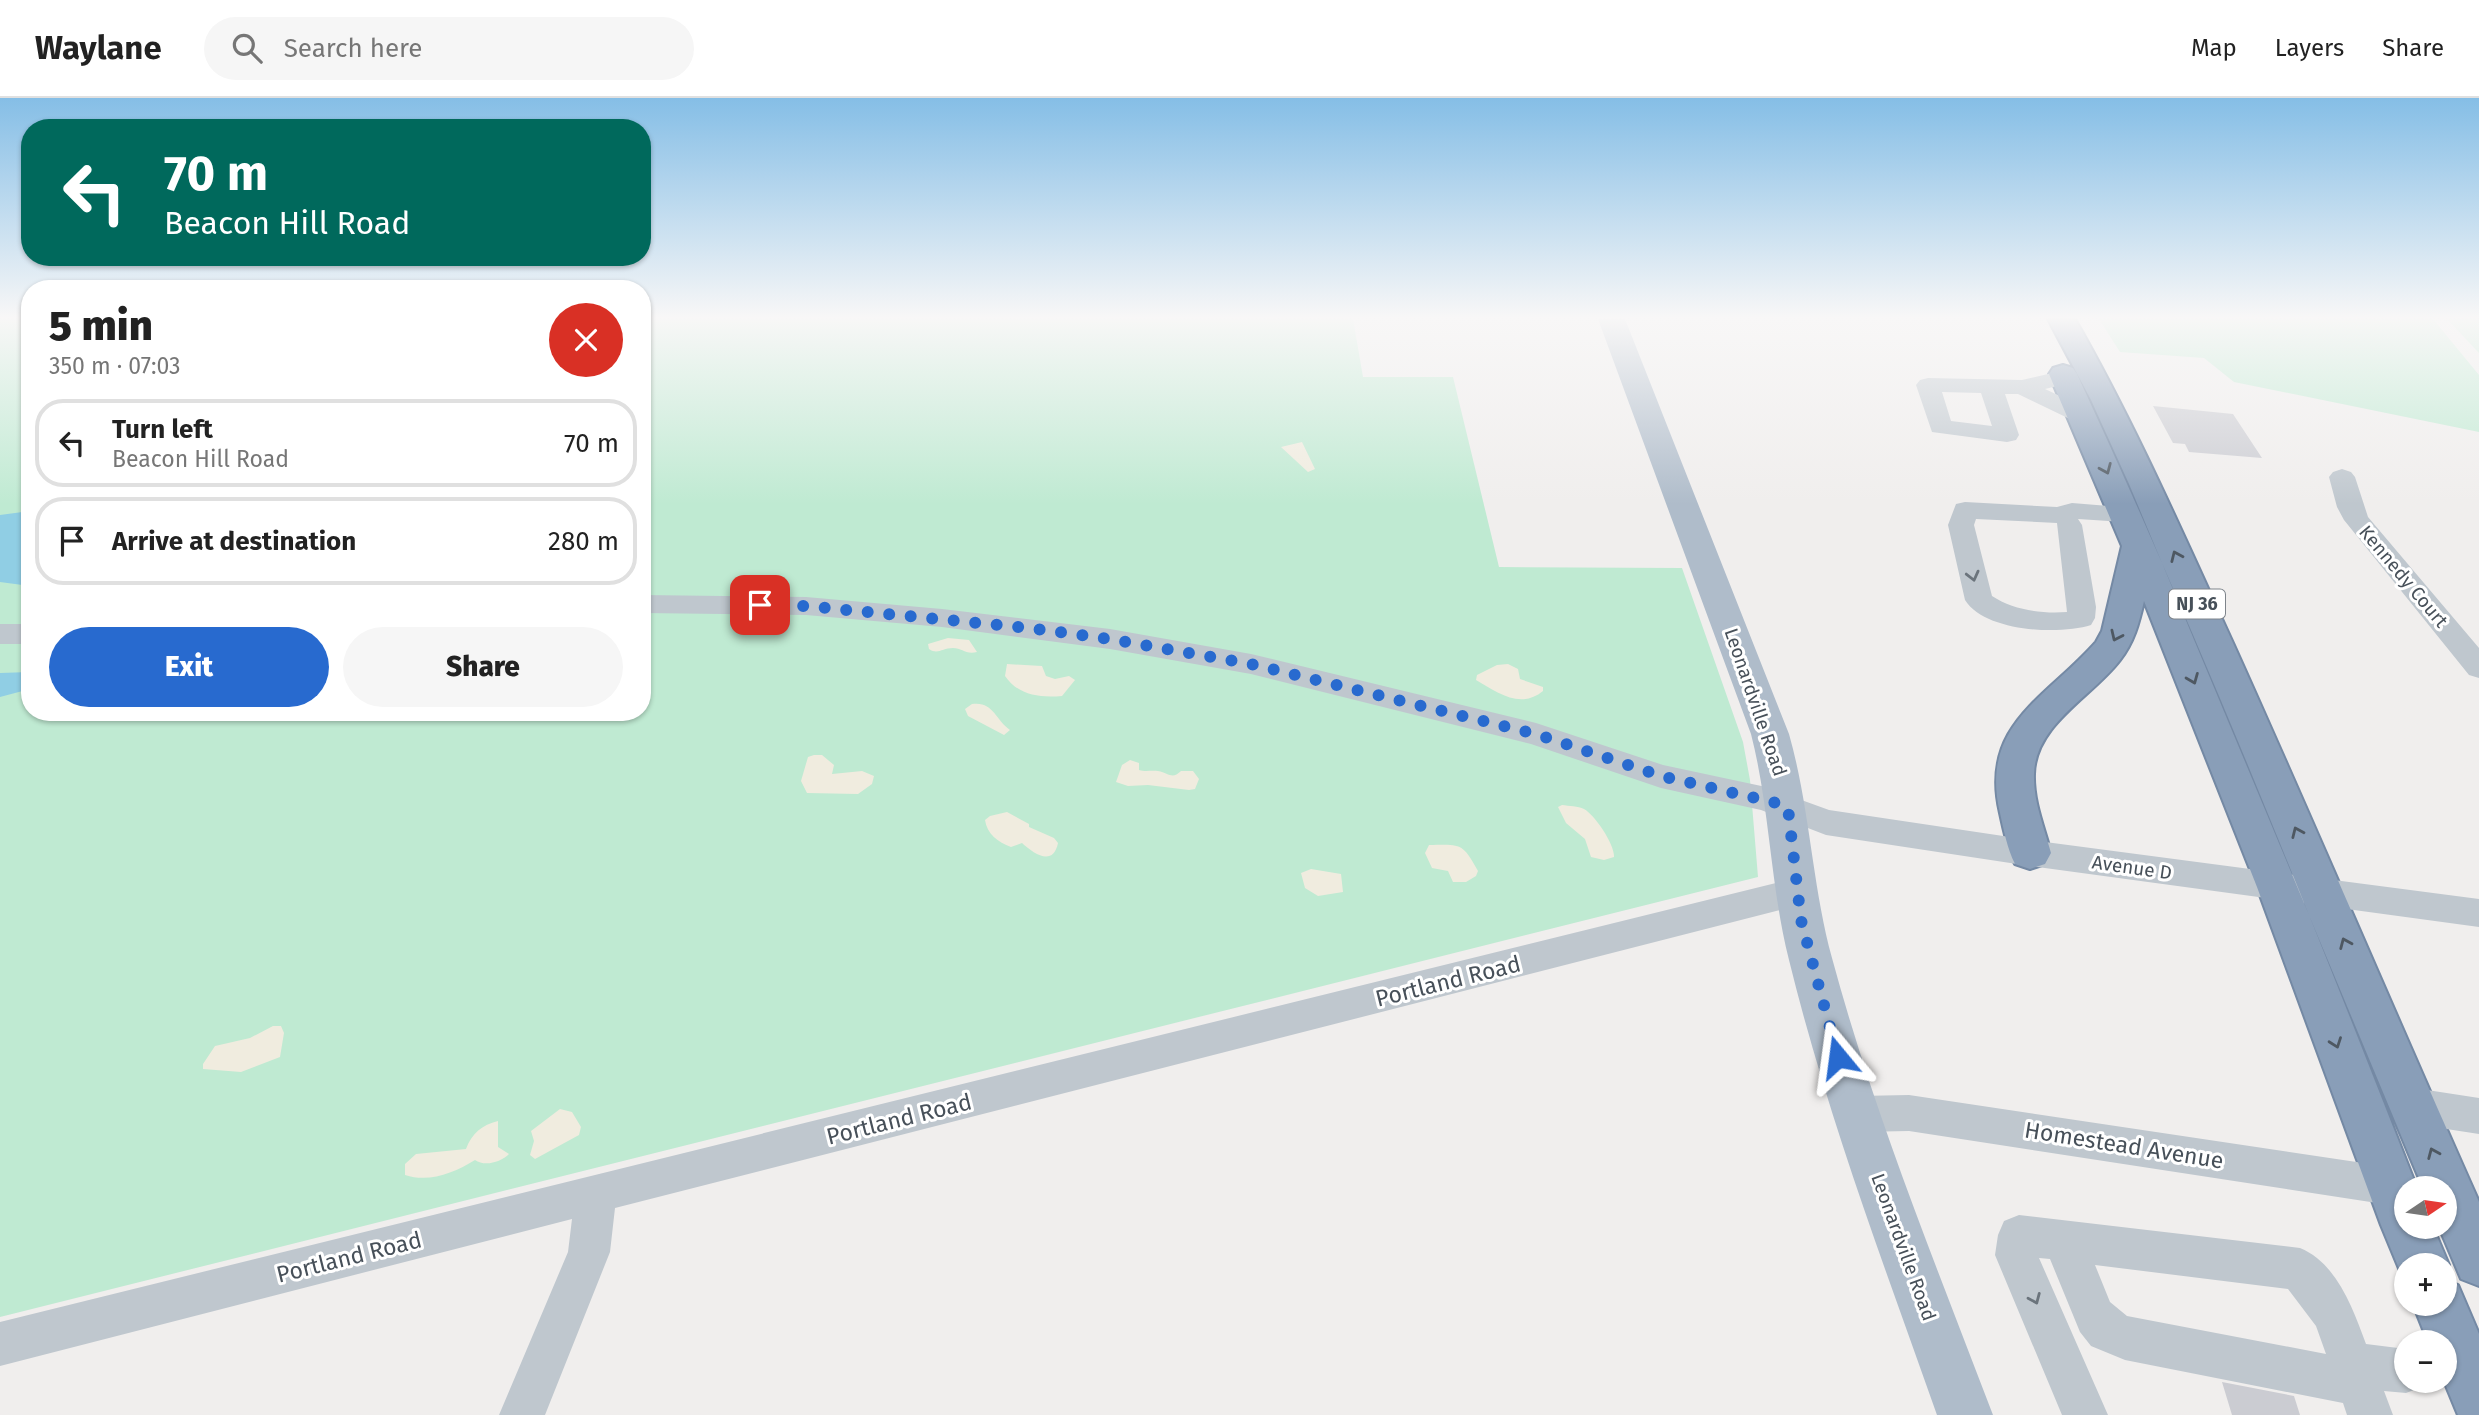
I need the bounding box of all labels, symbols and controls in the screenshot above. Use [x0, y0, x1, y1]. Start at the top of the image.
search box [204, 17, 694, 80]
text: Waylane [35, 28, 162, 68]
icon: search [228, 29, 266, 67]
text: Search here [284, 33, 423, 64]
text: Map [2191, 34, 2237, 62]
text: Layers [2275, 34, 2344, 62]
text: Share [2382, 34, 2444, 62]
text: 70 m [164, 144, 268, 203]
icon: left [49, 147, 140, 238]
text: Beacon Hill Road [164, 204, 410, 242]
text: 5 min [49, 301, 153, 351]
button: close [549, 303, 623, 377]
text: 350 m · 07:03 [49, 352, 181, 380]
text: Turn left [112, 414, 213, 445]
icon: left [53, 424, 91, 462]
text: 70 m [564, 428, 619, 459]
text: Beacon Hill Road [112, 445, 289, 473]
one-way arrow [2098, 462, 2112, 474]
street label: Kennedy Court [2354, 521, 2453, 632]
icon: arrive [53, 522, 91, 560]
text: Arrive at destination [112, 526, 356, 557]
text: 280 m [548, 526, 619, 557]
one-way arrow [2170, 551, 2184, 563]
one-way arrow [1965, 570, 1979, 582]
pin [730, 575, 790, 635]
icon: arrive [741, 586, 779, 624]
road number: NJ 36 [2169, 590, 2225, 618]
street label: Leonardville Road [1719, 625, 1792, 779]
button: Exit [49, 627, 329, 707]
button: Share [343, 627, 623, 707]
one-way arrow [2111, 629, 2125, 641]
one-way arrow [2184, 673, 2198, 685]
one-way arrow [2292, 826, 2306, 838]
street label: Avenue D [2091, 851, 2173, 884]
one-way arrow [2340, 937, 2354, 949]
street label: Portland Road [1373, 949, 1523, 1013]
position arrow [1801, 1020, 1875, 1094]
one-way arrow [2328, 1036, 2342, 1048]
street label: Portland Road [824, 1087, 974, 1151]
street label: Homestead Avenue [2023, 1115, 2225, 1175]
one-way arrow [2427, 1147, 2441, 1160]
street label: Leonardville Road [1866, 1170, 1941, 1324]
north arrow [2394, 1176, 2457, 1239]
map controls [2394, 1176, 2457, 1393]
street label: Portland Road [274, 1225, 424, 1289]
button: + [2394, 1253, 2457, 1316]
one-way arrow [2027, 1292, 2041, 1304]
button: − [2394, 1330, 2457, 1393]

